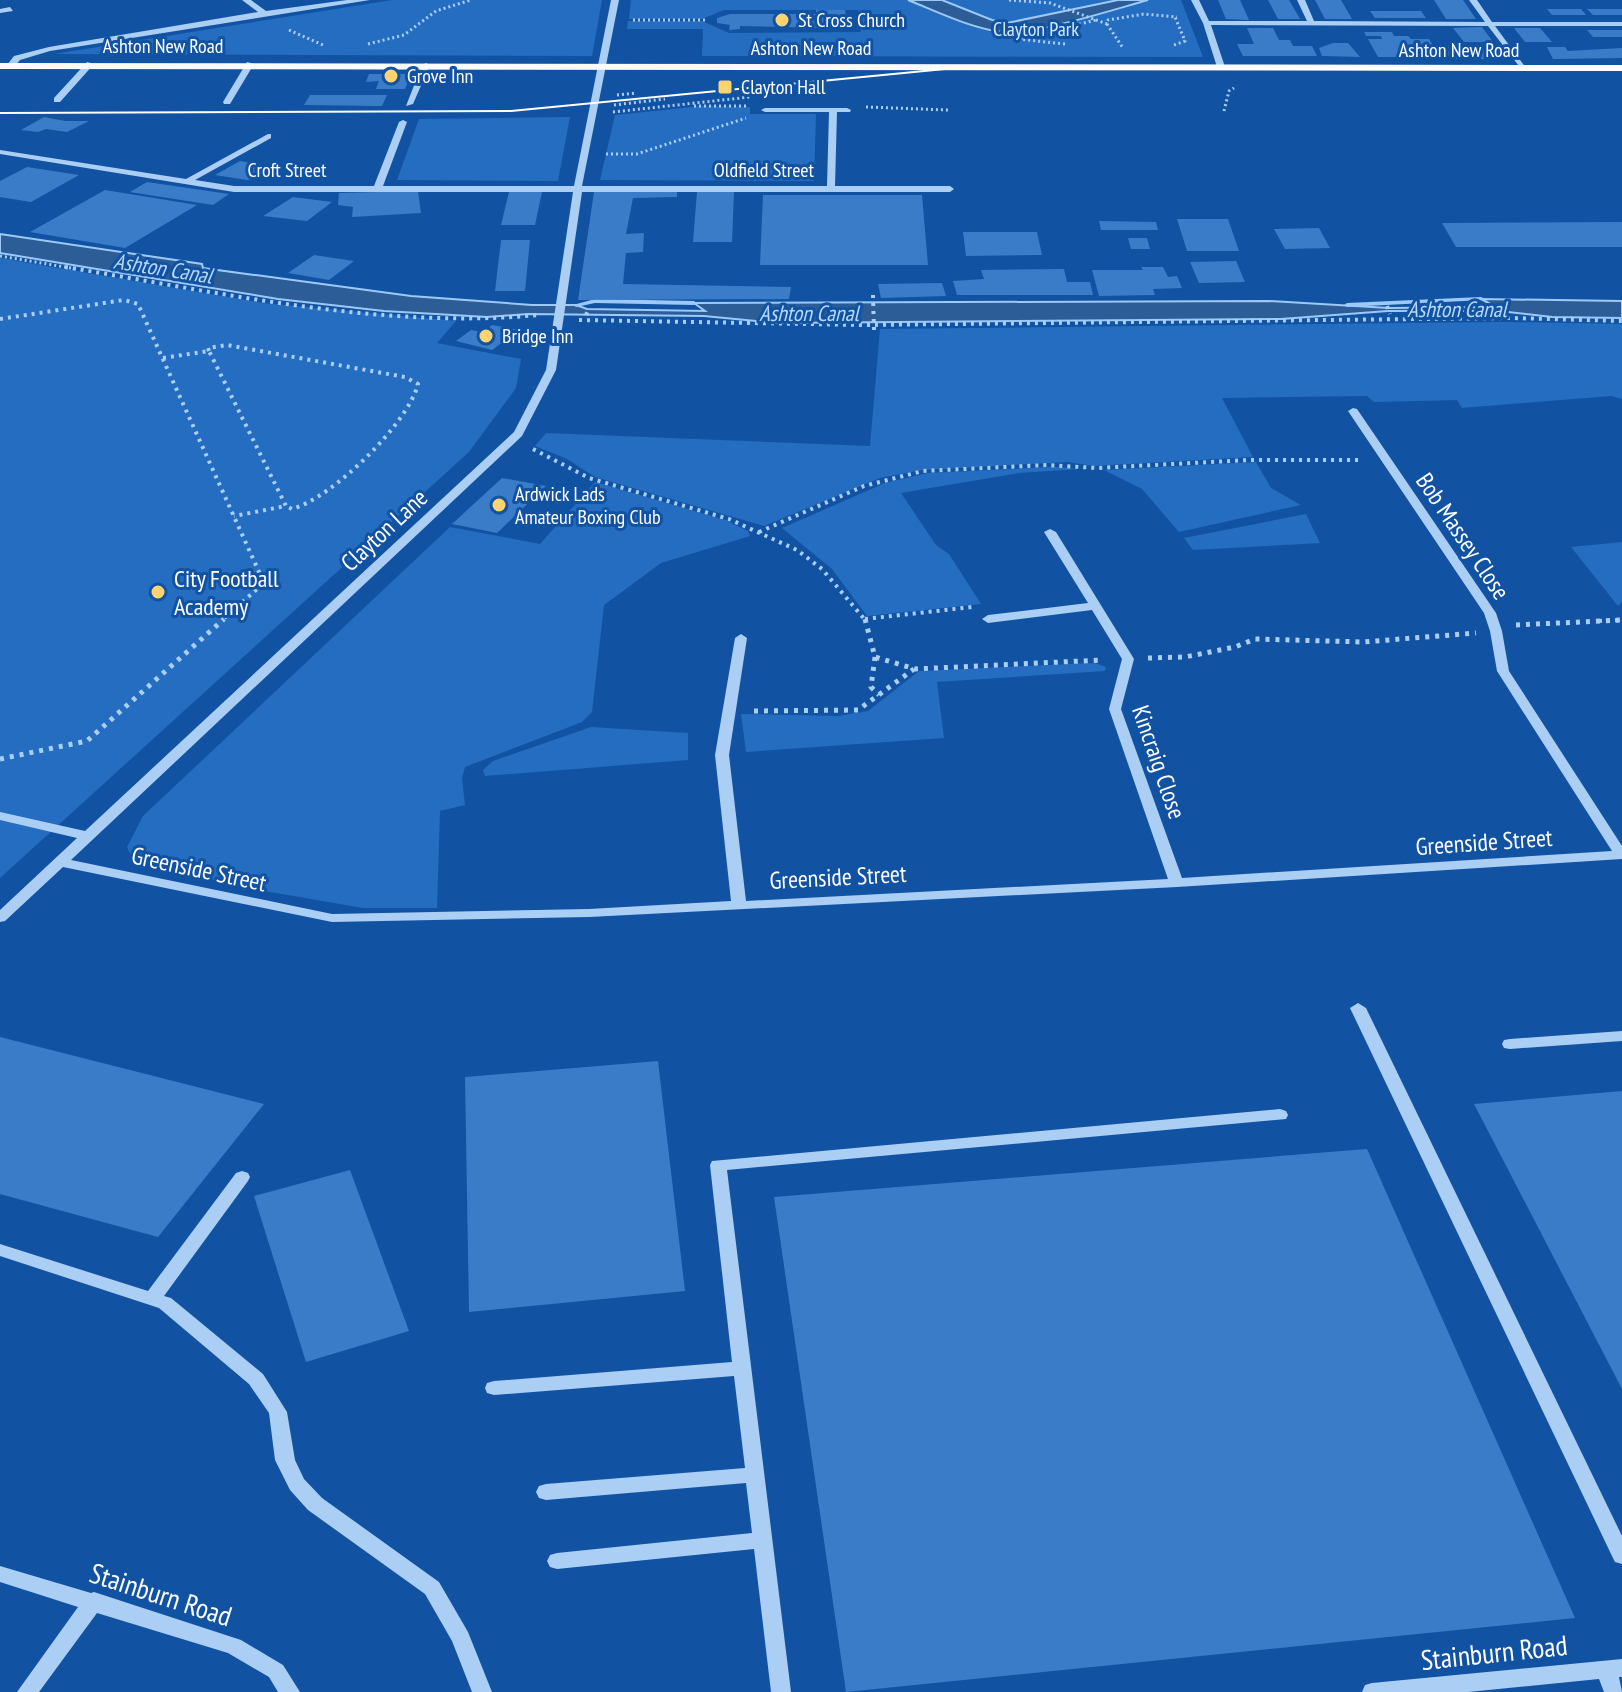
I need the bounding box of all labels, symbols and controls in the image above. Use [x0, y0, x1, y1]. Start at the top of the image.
place label: St Cross Church [798, 7, 905, 33]
marker: St Cross Church [773, 11, 791, 29]
park label: Clayton Park [993, 16, 1079, 42]
street label: Ashton New Road [103, 33, 223, 59]
street label: Ashton New Road [751, 35, 871, 61]
street label: Ashton New Road [1399, 37, 1519, 63]
place label: Grove Inn [407, 63, 473, 89]
marker: Grove Inn [382, 67, 400, 85]
place label: Clayton Hall [741, 74, 826, 100]
marker: Clayton Hall [716, 78, 734, 96]
street label: Croft Street [248, 157, 327, 183]
street label: Oldfield Street [714, 157, 815, 183]
water label: Ashton Canal [112, 246, 216, 290]
water label: Ashton Canal [1407, 295, 1509, 323]
water label: Ashton Canal [759, 299, 861, 327]
place label: Bridge Inn [502, 323, 573, 349]
marker: Bridge Inn [477, 327, 495, 345]
street label: Bob Massey Close [1409, 467, 1517, 605]
place label: Ardwick Lads Amateur Boxing Club [515, 481, 661, 530]
street label: Clayton Lane [334, 482, 434, 578]
marker: Ardwick Lads Amateur Boxing Club [490, 496, 508, 514]
place label: City Football Academy [174, 563, 279, 622]
marker: City Football Academy [149, 583, 167, 601]
street label: Kincraig Close [1125, 701, 1193, 823]
street label: Greenside Street [1415, 822, 1554, 862]
street label: Greenside Street [129, 840, 270, 898]
street label: Greenside Street [769, 858, 908, 896]
street label: Stainburn Road [85, 1554, 237, 1634]
street label: Stainburn Road [1419, 1626, 1569, 1678]

